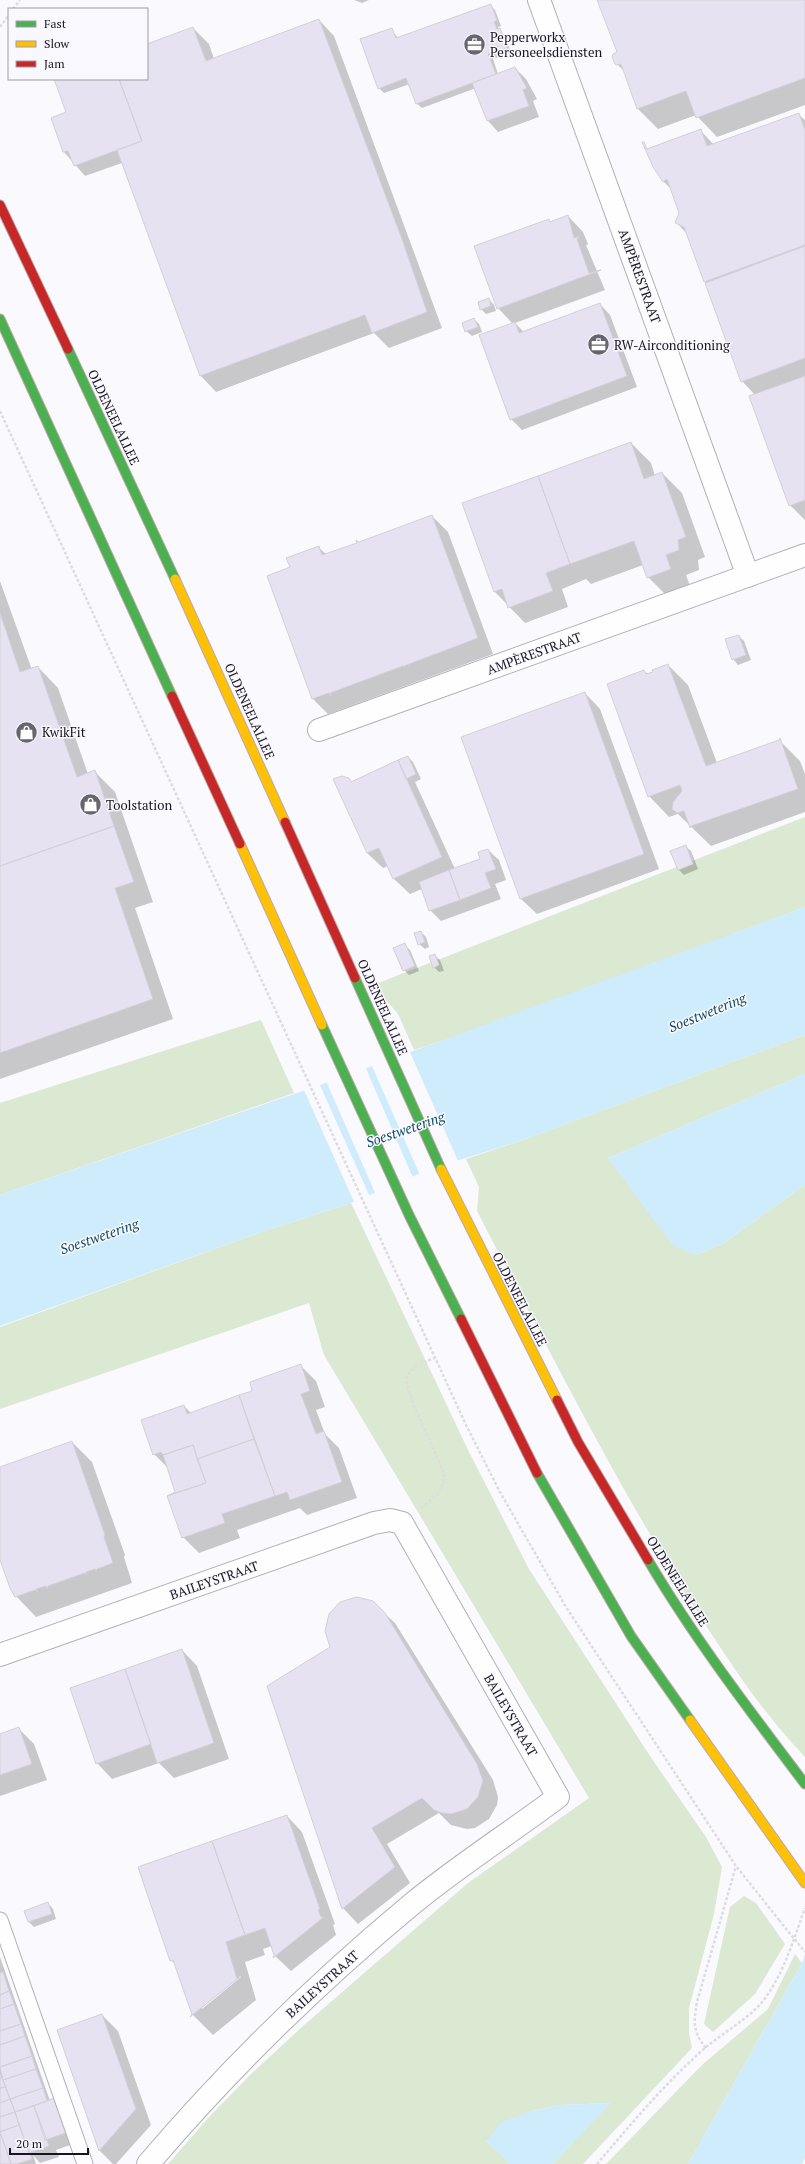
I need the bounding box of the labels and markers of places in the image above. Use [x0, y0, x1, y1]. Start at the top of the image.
place label: Pepperworkx Personeelsdiensten [490, 28, 602, 61]
office icon: Pepperworkx Personeelsdiensten [461, 31, 487, 57]
office icon: RW-Airconditioning [586, 332, 612, 358]
place label: RW-Airconditioning [614, 336, 730, 354]
shop icon: KwikFit [13, 719, 39, 745]
place label: KwikFit [42, 723, 86, 741]
shop icon: Toolstation [78, 792, 104, 818]
place label: Toolstation [106, 796, 172, 814]

